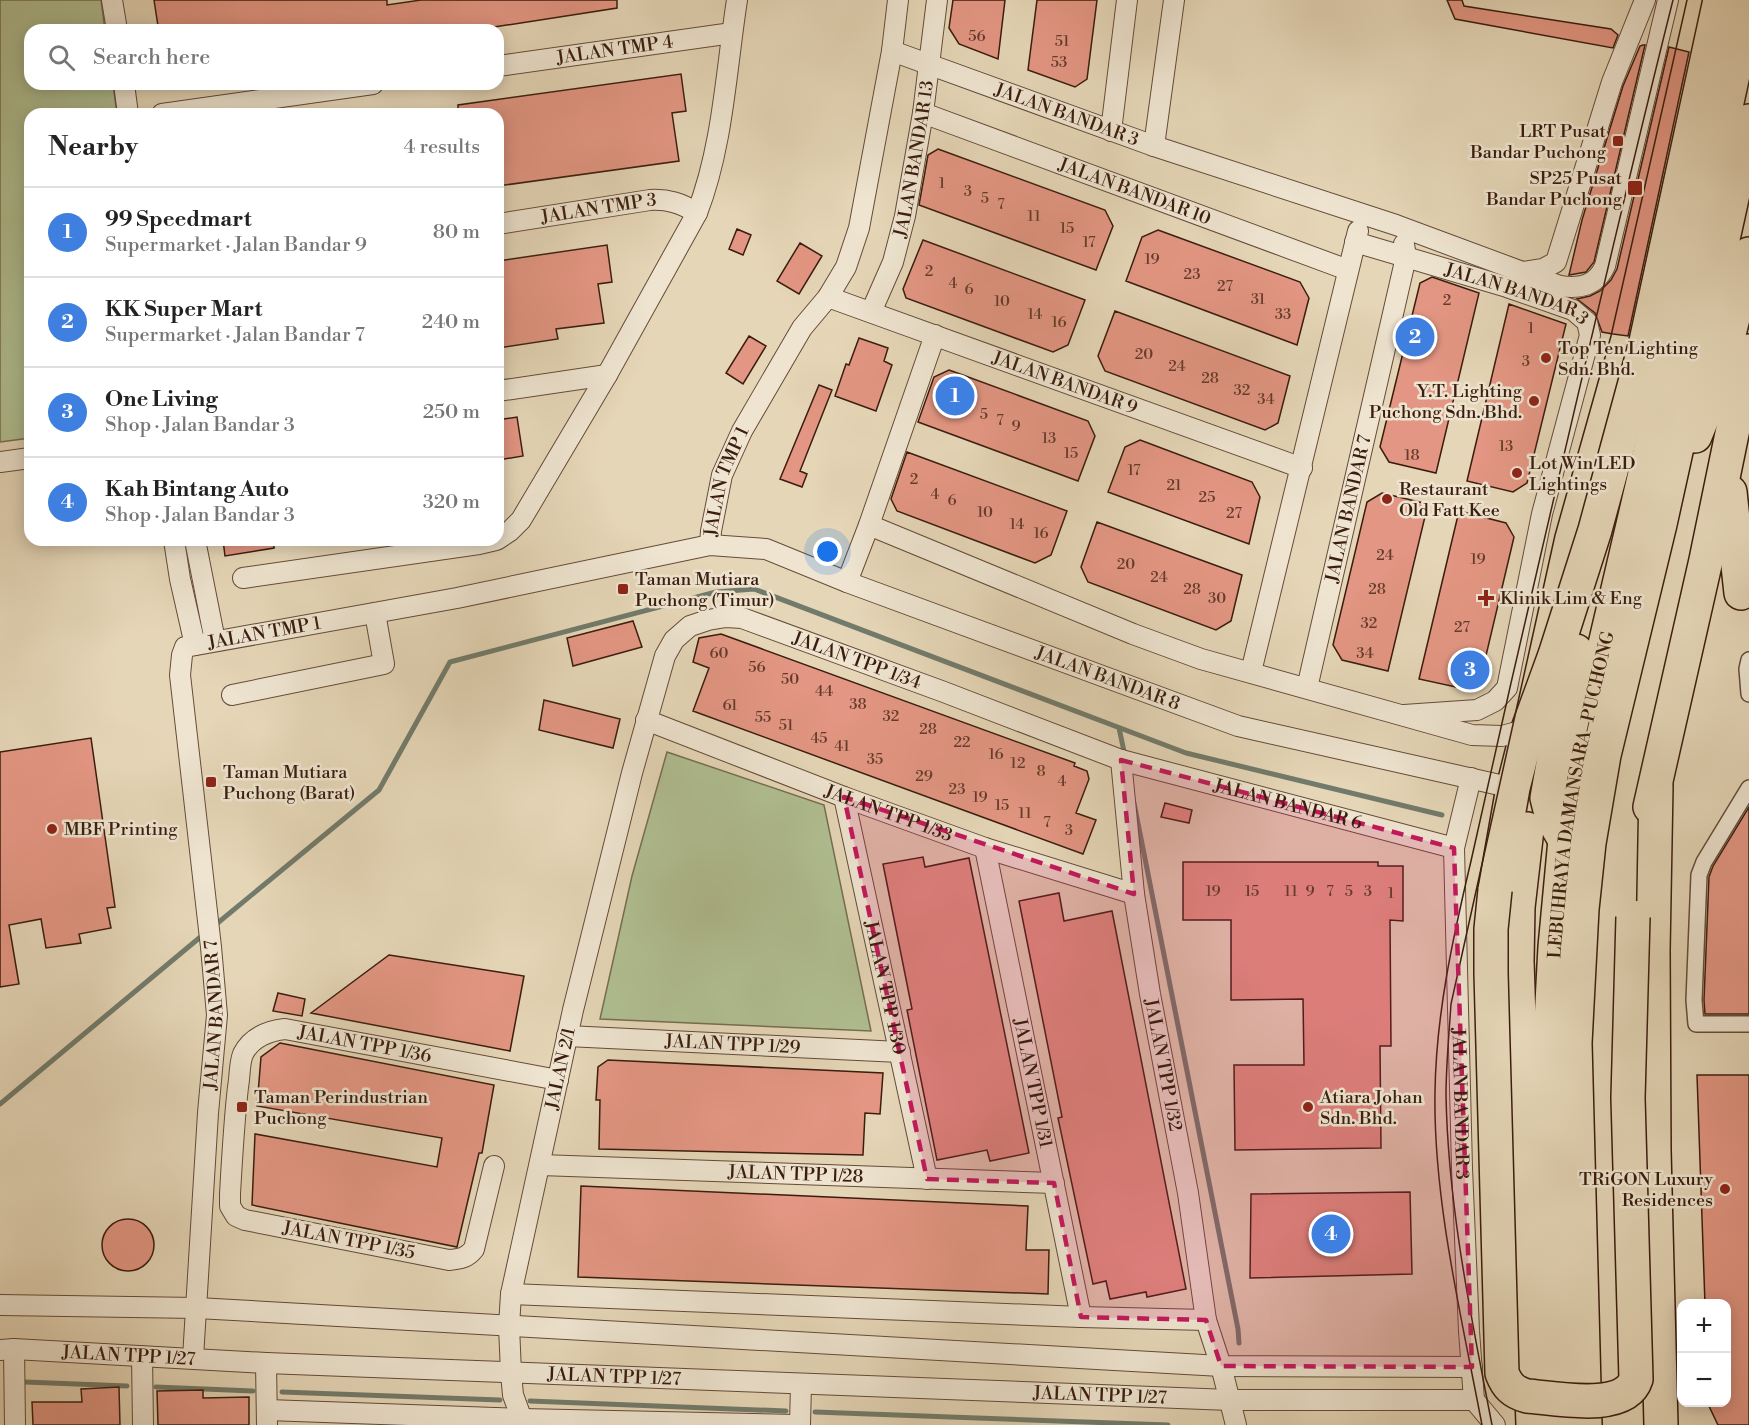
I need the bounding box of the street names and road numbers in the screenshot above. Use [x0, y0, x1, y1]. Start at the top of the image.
street label: JALAN TMP 4 [554, 30, 675, 70]
street label: JALAN BANDAR 3 [991, 78, 1142, 152]
street label: JALAN BANDAR 13 [889, 79, 939, 241]
street label: JALAN BANDAR 10 [1055, 153, 1214, 230]
street label: JALAN TMP 3 [538, 189, 657, 229]
street label: JALAN BANDAR 3 [1441, 258, 1593, 330]
street label: JALAN BANDAR 9 [988, 346, 1141, 420]
street label: JALAN TMP 1 [700, 423, 755, 538]
street label: JALAN BANDAR 7 [1320, 433, 1377, 586]
street label: JALAN TMP 1 [205, 612, 323, 655]
street label: JALAN TPP 1/34 [788, 626, 925, 695]
street label: LEBUHRAYA DAMANSARA–PUCHONG [1543, 628, 1620, 959]
street label: JALAN BANDAR 8 [1031, 641, 1183, 716]
street label: JALAN BANDAR 6 [1210, 774, 1365, 835]
street label: JALAN TPP 1/33 [821, 779, 956, 847]
street label: JALAN TPP 1/30 [859, 918, 911, 1057]
street label: JALAN BANDAR 7 [199, 938, 229, 1092]
street label: JALAN TPP 1/32 [1139, 996, 1187, 1133]
street label: JALAN TPP 1/31 [1008, 1015, 1057, 1150]
street label: JALAN TPP 1/36 [295, 1021, 433, 1068]
street label: JALAN 2/1 [540, 1025, 581, 1113]
street label: JALAN BANDAR 3 [1446, 1027, 1473, 1180]
street label: JALAN TPP 1/29 [664, 1030, 801, 1059]
street label: JALAN TPP 1/28 [727, 1161, 864, 1188]
street label: JALAN TPP 1/35 [280, 1216, 417, 1265]
street label: JALAN TPP 1/27 [60, 1341, 196, 1371]
street label: JALAN TPP 1/27 [546, 1363, 681, 1391]
street label: JALAN TPP 1/27 [1032, 1381, 1167, 1410]

